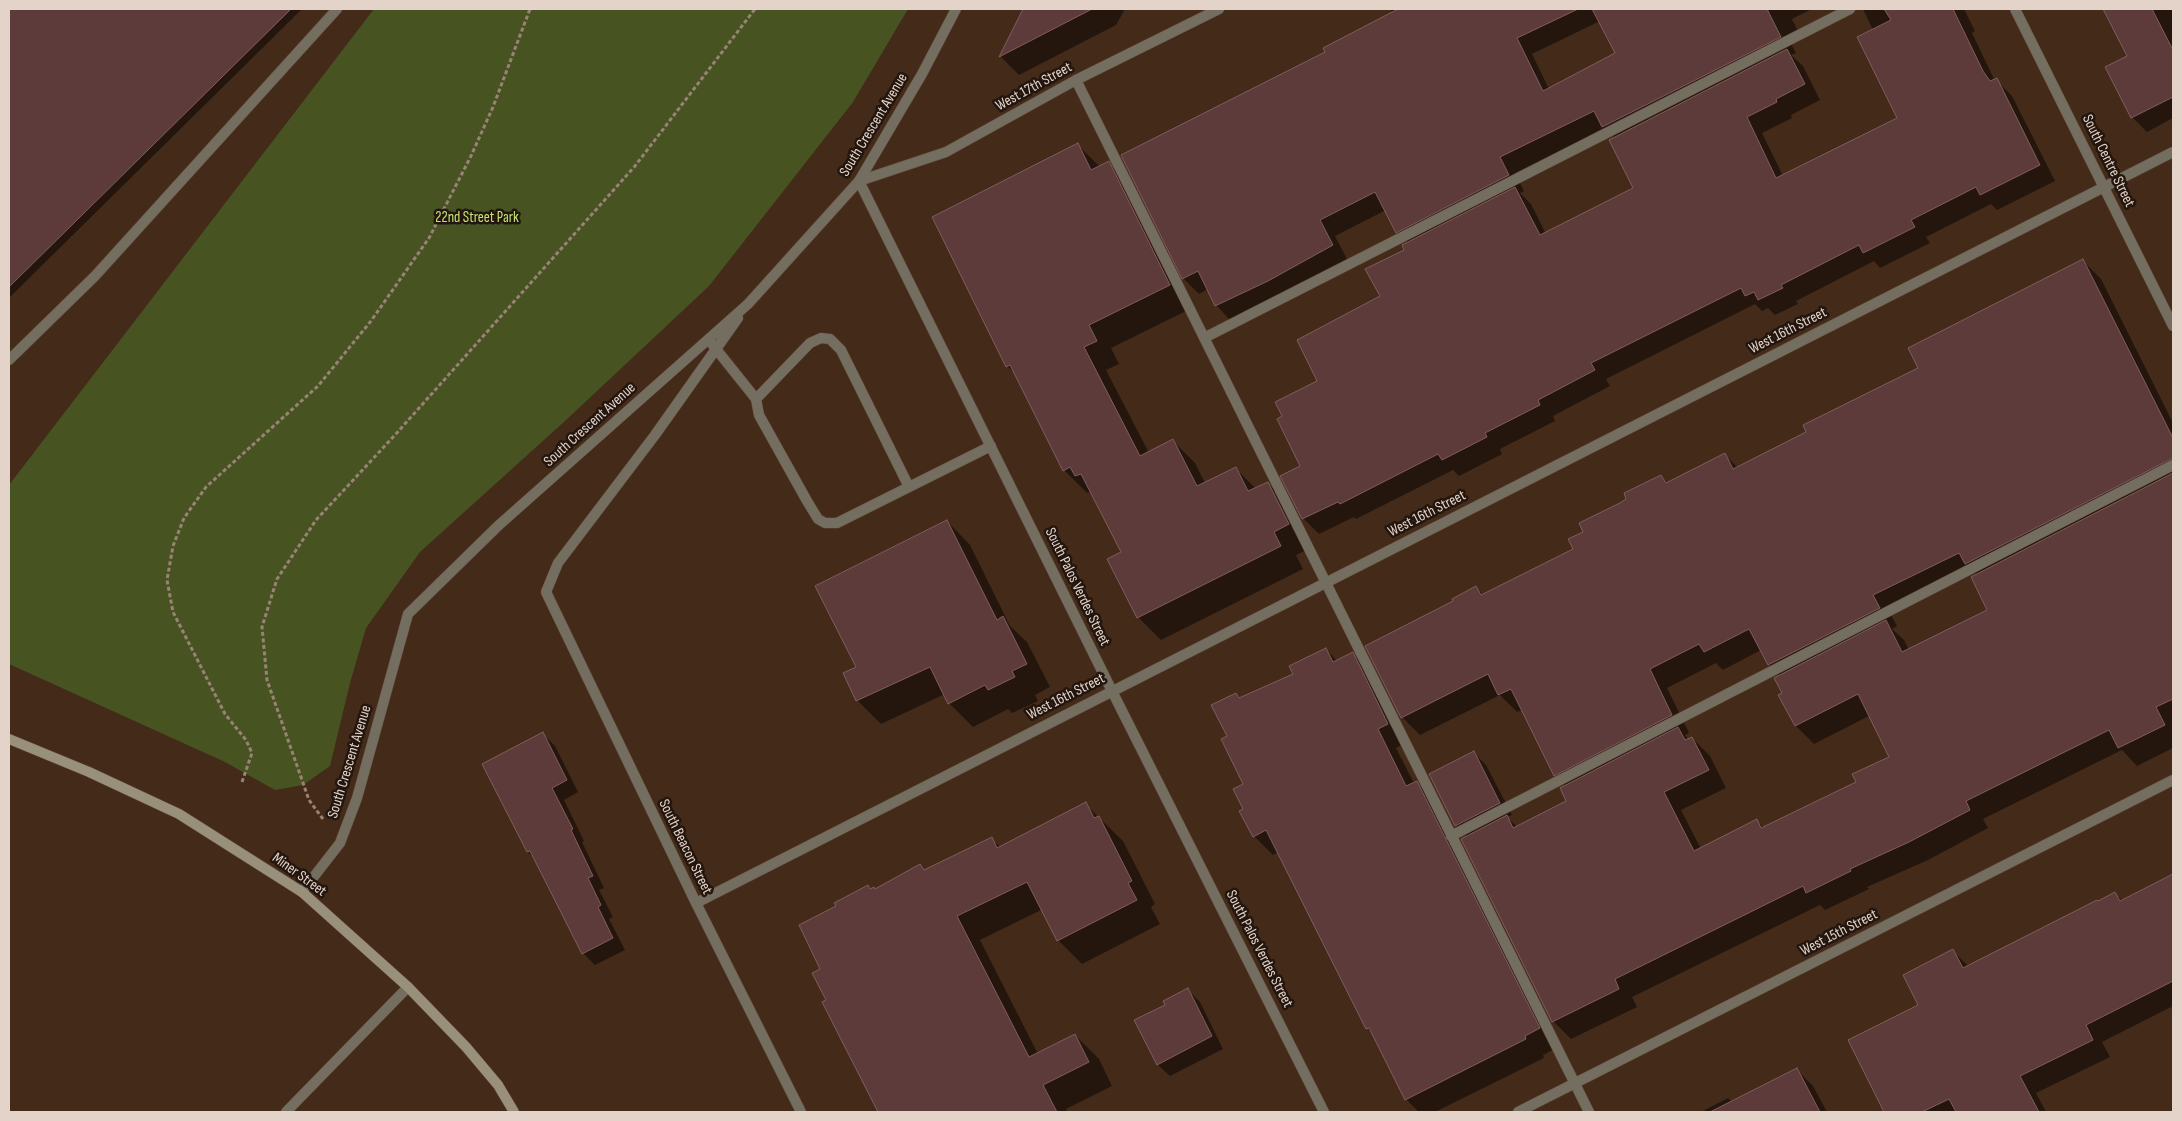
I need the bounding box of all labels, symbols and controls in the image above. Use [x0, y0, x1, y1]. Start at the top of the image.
street label: West 17th Street [993, 59, 1075, 115]
street label: South Crescent Avenue [836, 70, 912, 180]
street label: South Centre Street [2078, 112, 2138, 210]
park label: 22nd Street Park [435, 209, 519, 227]
street label: West 16th Street [1746, 304, 1830, 358]
street label: South Crescent Avenue [540, 379, 640, 471]
street label: West 16th Street [1385, 487, 1469, 541]
street label: South Palos Verdes Street [1041, 525, 1113, 649]
street label: West 16th Street [1024, 670, 1108, 724]
street label: South Crescent Avenue [324, 703, 376, 821]
street label: South Beacon Street [654, 797, 716, 897]
street label: Miner Street [268, 849, 330, 901]
street label: South Palos Verdes Street [1222, 887, 1296, 1011]
street label: West 15th Street [1797, 906, 1881, 960]

